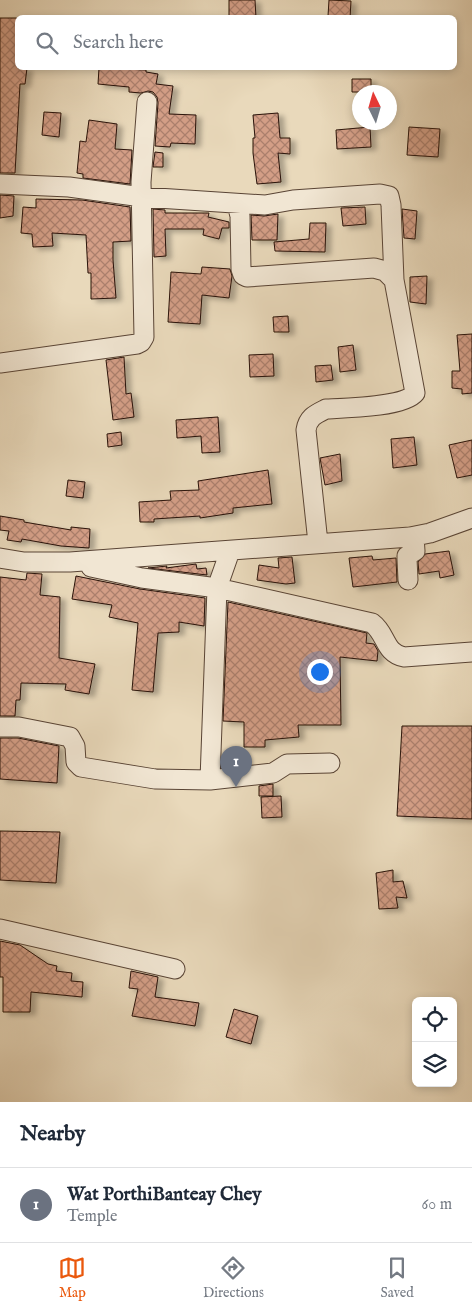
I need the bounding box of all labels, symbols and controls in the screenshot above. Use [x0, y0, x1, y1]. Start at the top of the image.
search box [15, 15, 457, 70]
icon: search [33, 29, 61, 57]
text: Search here [73, 31, 164, 55]
north arrow [352, 85, 397, 130]
your location [307, 659, 333, 685]
pin: 1 [220, 746, 252, 787]
map controls [412, 997, 457, 1087]
button: locate [412, 997, 457, 1042]
button: layers [412, 1042, 457, 1087]
text: Nearby [20, 1121, 85, 1148]
text: Wat PorthiBanteay Chey [67, 1183, 262, 1207]
text: 1 [33, 1195, 39, 1215]
text: 60 m [422, 1195, 452, 1215]
text: Temple [67, 1207, 117, 1227]
tab: Map [58, 1254, 86, 1302]
tab: Directions [203, 1254, 264, 1302]
tab: Saved [381, 1254, 414, 1302]

